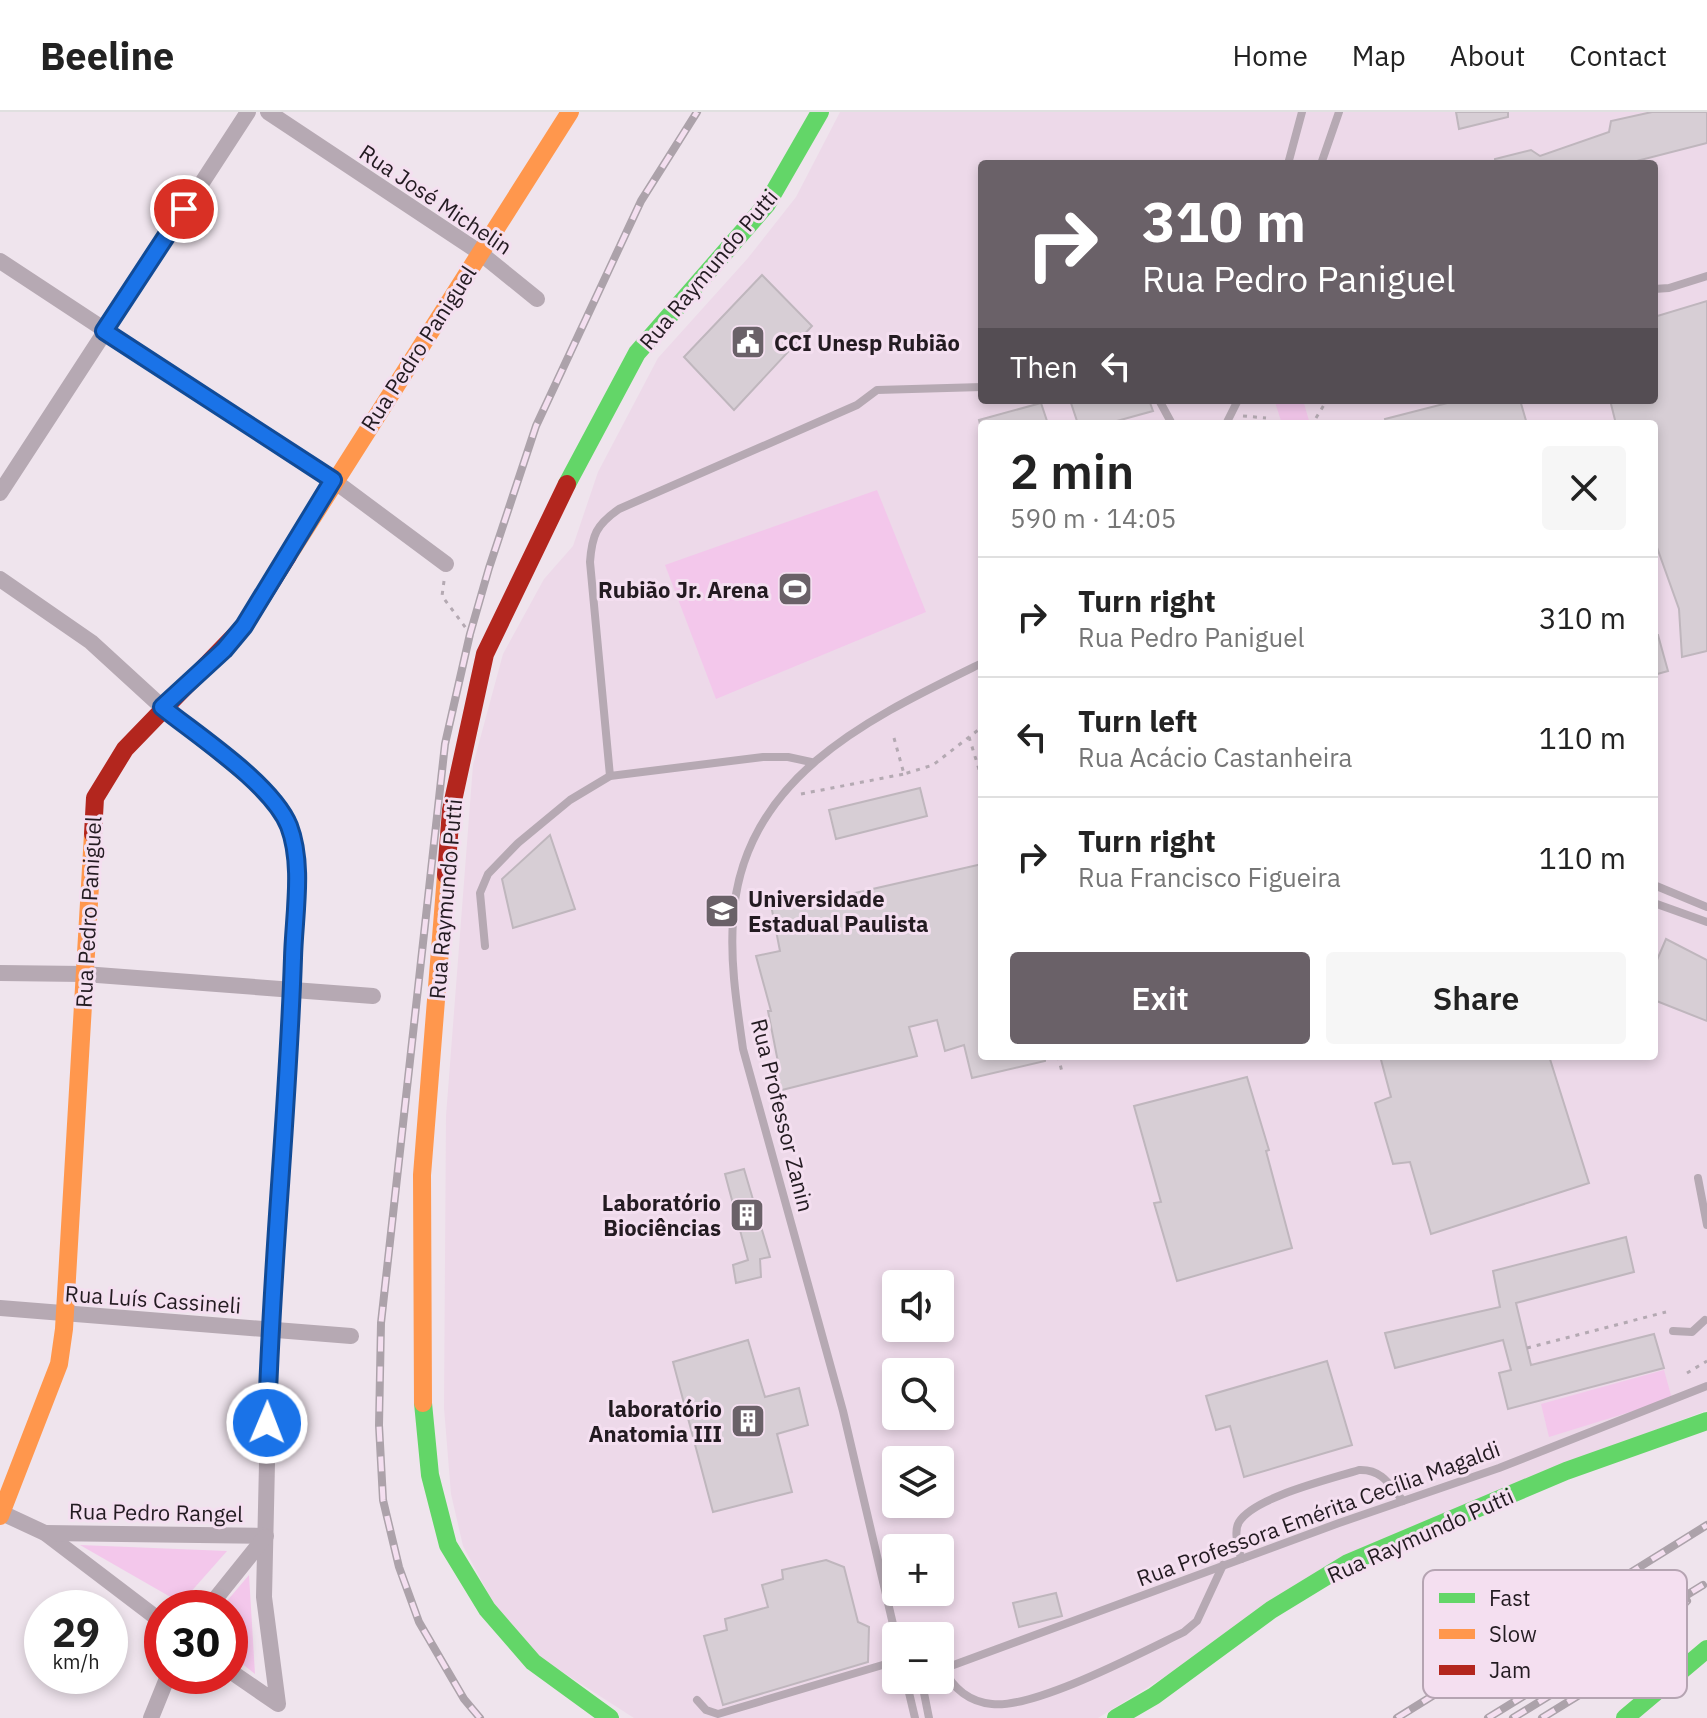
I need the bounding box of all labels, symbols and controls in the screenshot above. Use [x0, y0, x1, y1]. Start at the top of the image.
text: Beeline [40, 31, 174, 80]
text: Home [1232, 37, 1308, 74]
text: Map [1352, 37, 1406, 74]
text: About [1450, 37, 1525, 74]
text: Contact [1569, 37, 1667, 74]
street label: Rua José Michelin [354, 137, 518, 261]
pin [150, 175, 218, 243]
street label: Rua Raymundo Putti [632, 183, 784, 355]
text: 310 m [1142, 185, 1306, 257]
icon: arrive [162, 187, 206, 231]
icon: right [1010, 192, 1114, 296]
text: Rua Pedro Paniguel [1142, 255, 1456, 302]
street label: Rua Pedro Paniguel [354, 260, 482, 436]
public building icon: CCI Unesp Rubião [729, 323, 767, 361]
place label: CCI Unesp Rubião [774, 328, 960, 357]
icon: left [1094, 344, 1138, 388]
text: Then [1010, 347, 1078, 386]
text: 2 min [1010, 440, 1134, 502]
button: close [1542, 446, 1626, 530]
text: 590 m · 14:05 [1010, 501, 1176, 535]
sports icon: Rubião Jr. Arena [776, 570, 814, 608]
place label: Rubião Jr. Arena [598, 575, 769, 604]
text: Turn right [1078, 581, 1216, 620]
icon: right [1010, 595, 1054, 639]
text: 310 m [1539, 598, 1626, 637]
text: Rua Pedro Paniguel [1078, 620, 1305, 654]
text: Turn left [1078, 701, 1197, 740]
icon: left [1010, 715, 1054, 759]
text: 110 m [1539, 718, 1626, 757]
text: Rua Acácio Castanheira [1078, 740, 1352, 774]
street label: Rua Raymundo Putti [422, 798, 468, 1000]
street label: Rua Pedro Paniguel [69, 816, 107, 1008]
text: Turn right [1078, 821, 1216, 860]
icon: right [1010, 835, 1054, 879]
text: 110 m [1539, 838, 1626, 877]
text: Rua Francisco Figueira [1078, 860, 1341, 894]
place label: Universidade Estadual Paulista [748, 884, 929, 938]
school or university icon: Universidade Estadual Paulista [703, 892, 741, 930]
button: Exit [1010, 952, 1310, 1044]
button: Share [1326, 952, 1626, 1044]
street label: Rua Professor Zanin [745, 1016, 821, 1214]
place label: Laboratório Biociências [602, 1188, 721, 1242]
building icon: Laboratório Biociências [728, 1196, 766, 1234]
map controls [882, 1270, 954, 1694]
button: sound [882, 1270, 954, 1342]
street label: Rua Luís Cassineli [64, 1278, 242, 1320]
button: search [882, 1358, 954, 1430]
position arrow [225, 1381, 309, 1465]
place label: laboratório Anatomia III [589, 1394, 722, 1448]
building icon: laboratório Anatomia III [729, 1402, 767, 1440]
street label: Rua Professora Emérita Cecília Magaldi [1132, 1434, 1504, 1592]
button: layers [882, 1446, 954, 1518]
street label: Rua Raymundo Putti [1322, 1481, 1518, 1589]
street label: Rua Pedro Rangel [69, 1496, 243, 1528]
button: + [882, 1534, 954, 1606]
legend [1423, 1570, 1687, 1698]
text: Fast [1489, 1583, 1530, 1612]
speed limit sign: 30 [144, 1590, 248, 1694]
text: 29 [52, 1606, 100, 1658]
text: Slow [1489, 1619, 1537, 1648]
button: − [882, 1622, 954, 1694]
text: km/h [52, 1648, 100, 1675]
text: Jam [1489, 1655, 1531, 1684]

